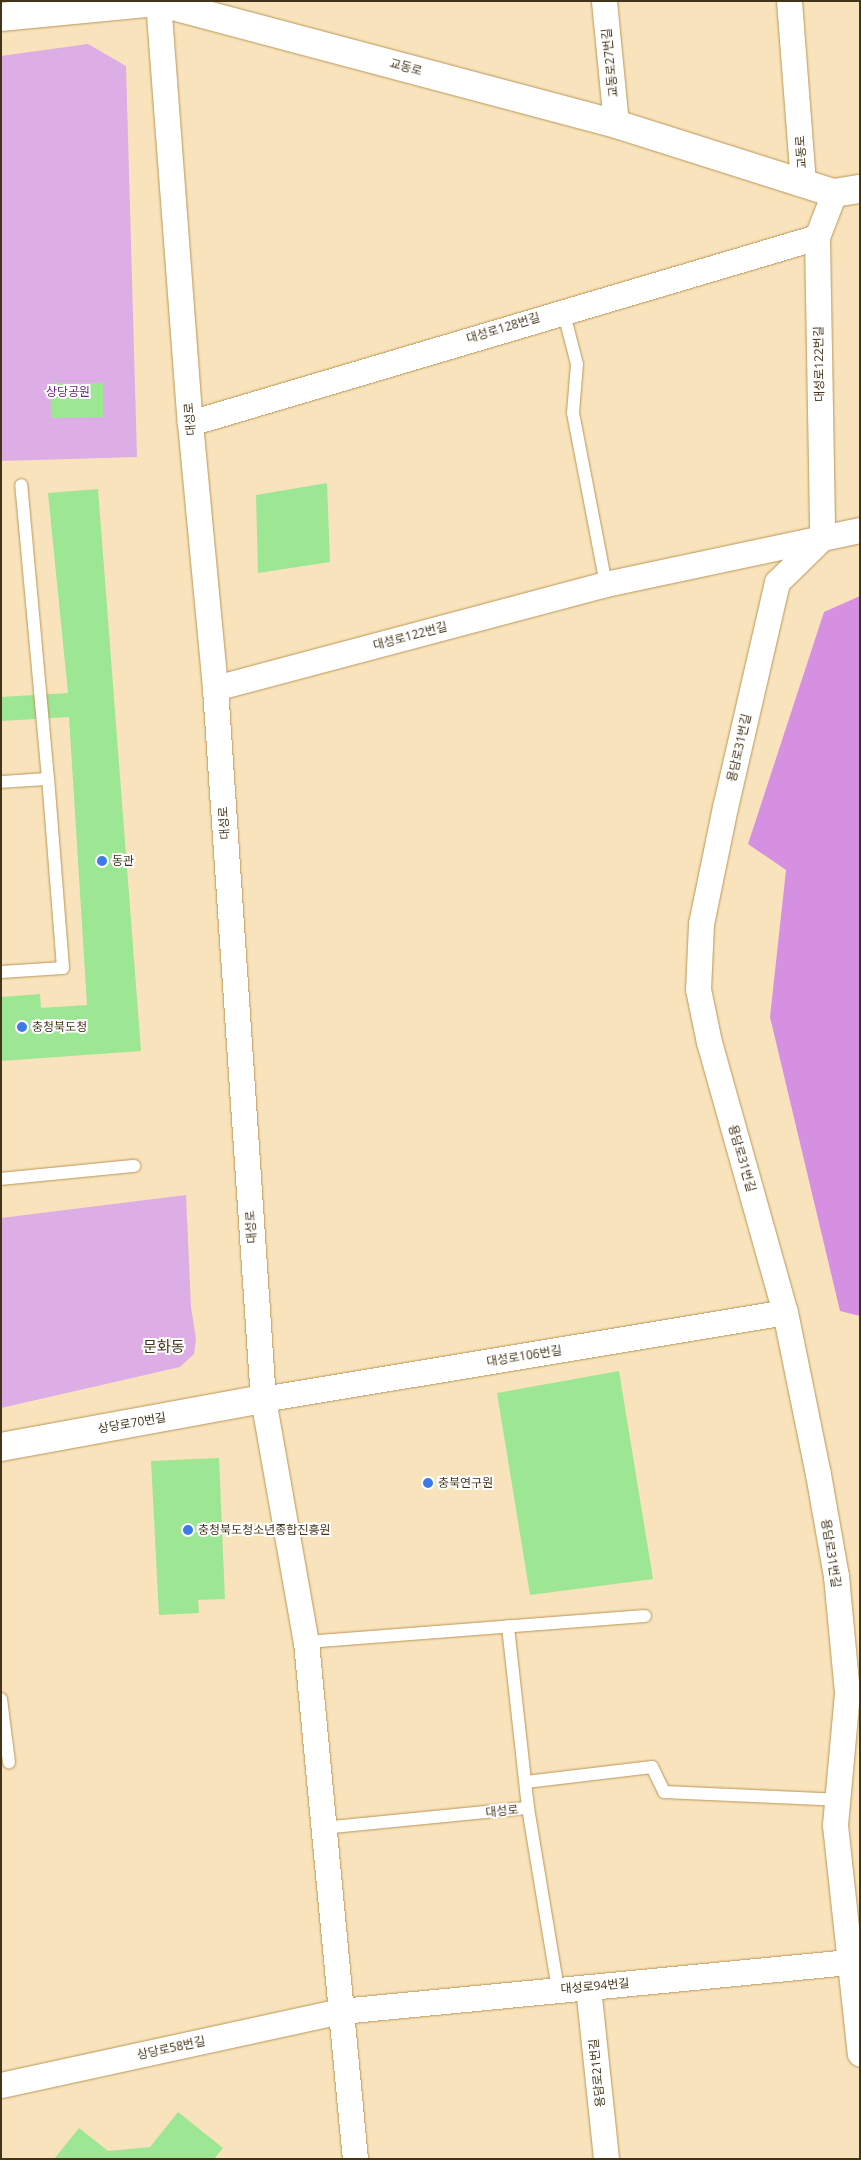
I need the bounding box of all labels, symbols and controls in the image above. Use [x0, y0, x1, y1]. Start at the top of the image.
street label: 교동로27번길 [599, 28, 621, 98]
street label: 교동로 [388, 56, 424, 78]
street label: 교동로 [793, 135, 809, 169]
street label: 대성로128번길 [465, 310, 541, 346]
street label: 대성로122번길 [811, 326, 827, 402]
park label: 상당공원 [46, 385, 90, 399]
street label: 대성로 [181, 402, 199, 436]
street label: 대성로122번길 [372, 619, 448, 653]
street label: 용담로31번길 [724, 713, 754, 783]
street label: 대성로 [216, 806, 232, 840]
place label: 동관 [112, 854, 134, 868]
marker: 동관 [96, 855, 108, 867]
place label: 충청북도청 [32, 1020, 87, 1034]
marker: 충청북도청 [16, 1021, 28, 1033]
street label: 용담로31번길 [726, 1123, 758, 1193]
street label: 대성로 [243, 1210, 259, 1244]
district label: 문화동 [143, 1338, 185, 1356]
street label: 대성로106번길 [485, 1343, 563, 1369]
street label: 상당로70번길 [97, 1410, 167, 1436]
place label: 충북연구원 [438, 1476, 493, 1490]
marker: 충북연구원 [422, 1477, 434, 1489]
street label: 용담로31번길 [818, 1518, 844, 1588]
place label: 충청북도청소년종합진흥원 [198, 1523, 330, 1537]
marker: 충청북도청소년종합진흥원 [182, 1524, 194, 1536]
street label: 대성로 [485, 1802, 519, 1820]
street label: 대성로94번길 [560, 1976, 630, 1996]
street label: 상당로58번길 [136, 2034, 206, 2062]
street label: 용담로21번길 [586, 2038, 608, 2108]

